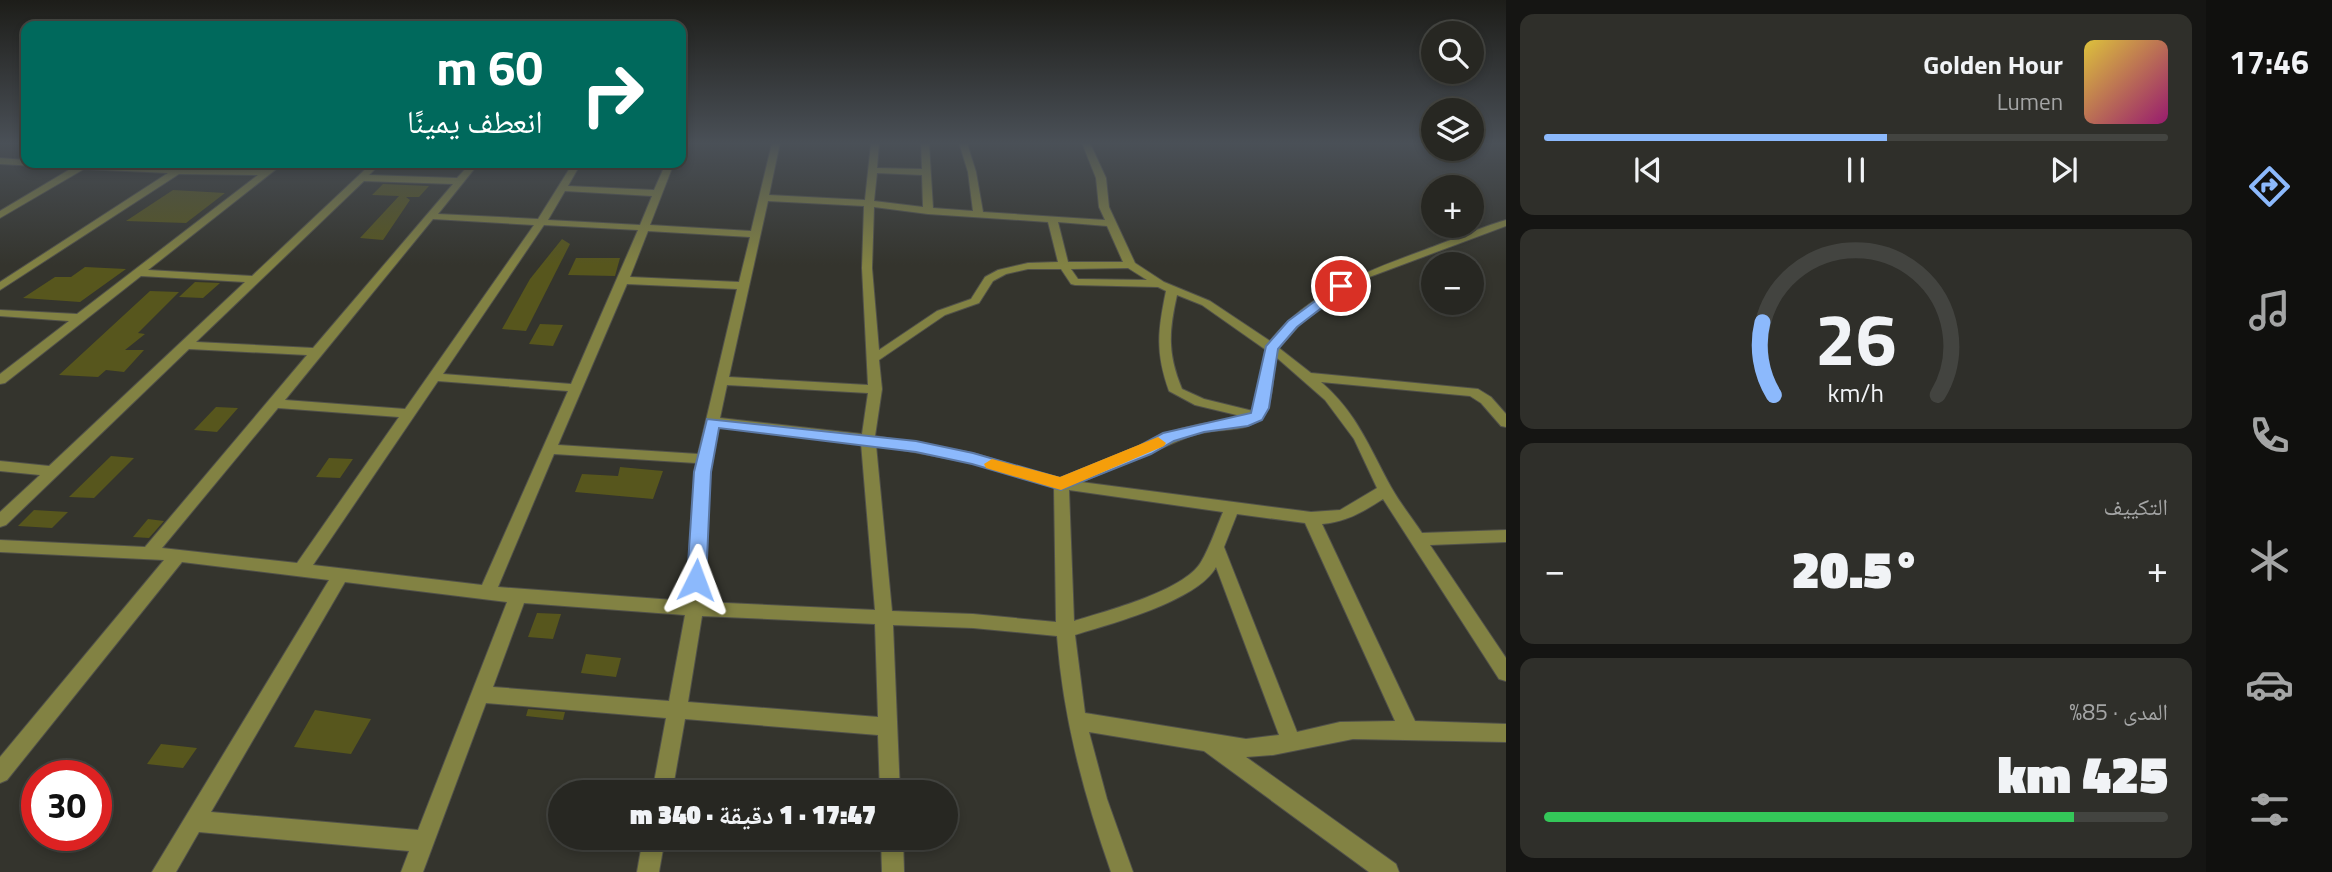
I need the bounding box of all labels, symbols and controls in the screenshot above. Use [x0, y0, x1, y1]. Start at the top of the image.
map controls [1421, 21, 1484, 315]
button: search [1421, 21, 1484, 84]
text: 60 m [436, 29, 543, 104]
text: 17:46 [2229, 38, 2309, 86]
text: Golden Hour [1923, 45, 2063, 84]
icon: right [567, 49, 658, 140]
text: Lumen [1997, 84, 2063, 119]
text: انعطف يمينًا [407, 97, 543, 145]
button: layers [1421, 98, 1484, 161]
icon: previous [1629, 151, 1667, 189]
icon: pause [1837, 151, 1875, 189]
icon: next [2045, 151, 2083, 189]
icon: directions [2245, 162, 2294, 211]
button: + [1421, 175, 1484, 238]
button: − [1421, 252, 1484, 315]
pin [1311, 256, 1371, 316]
icon: arrive [1322, 267, 1360, 305]
text: 26 [1815, 283, 1897, 393]
icon: music [2245, 286, 2294, 335]
text: km/h [1828, 374, 1884, 412]
icon: phone [2245, 411, 2294, 460]
text: التكييف [2103, 489, 2168, 524]
text: 20.5° [1791, 529, 1921, 608]
icon: climate [2245, 536, 2294, 585]
text: − [1544, 540, 1565, 598]
text: + [2147, 540, 2168, 598]
position arrow [659, 543, 733, 617]
icon: car [2245, 660, 2294, 709]
text: المدى · 85% [2069, 694, 2168, 729]
text: 425 km [1997, 734, 2168, 813]
speed limit sign: 30 [21, 760, 112, 851]
icon: filters [2245, 785, 2294, 834]
text: 17:47 · 1 دقيقة · 340 m [630, 795, 876, 834]

